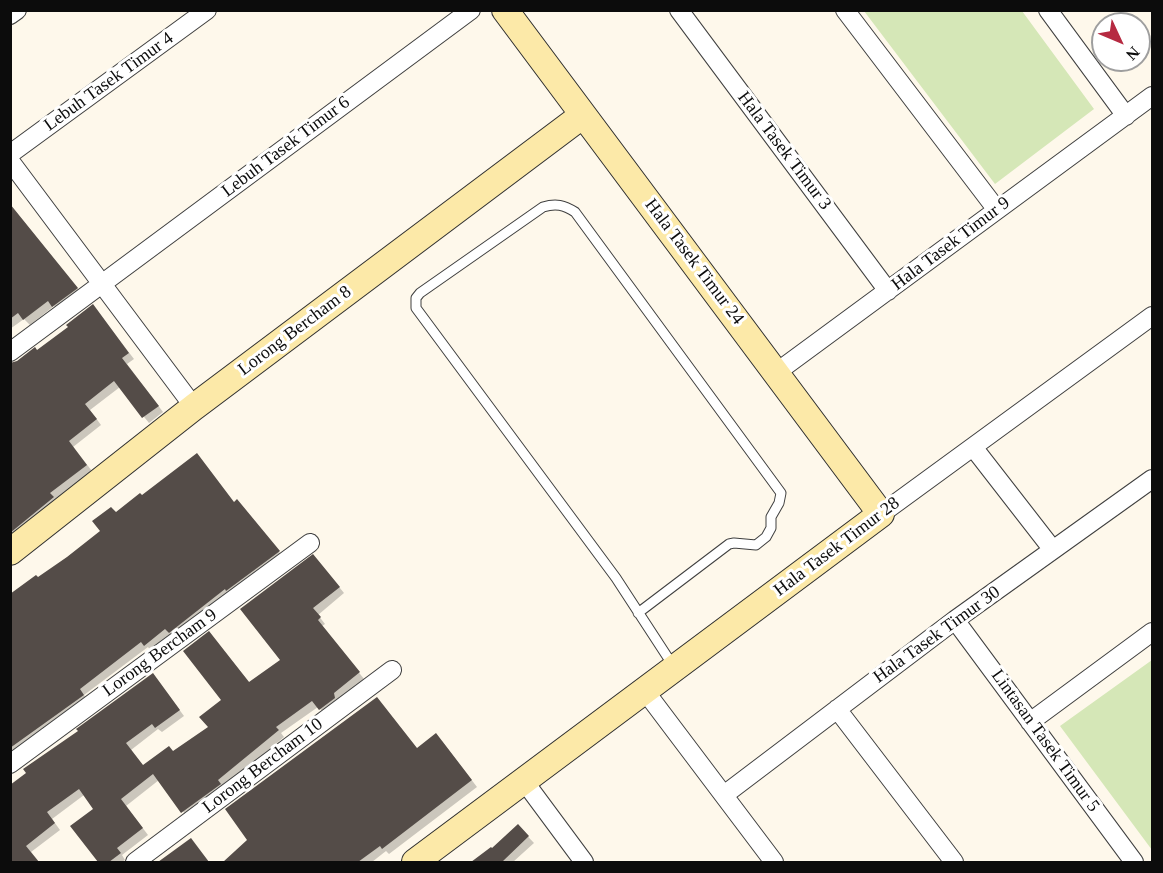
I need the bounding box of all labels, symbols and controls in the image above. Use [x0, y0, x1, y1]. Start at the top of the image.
north arrow [1091, 12, 1151, 72]
street label: Lebuh Tasek Timur 4 [33, 23, 185, 141]
text: N [1123, 43, 1143, 64]
street label: Hala Tasek Timur 3 [728, 81, 840, 221]
street label: Lebuh Tasek Timur 6 [211, 86, 361, 208]
street label: Hala Tasek Timur 24 [635, 188, 753, 336]
street label: Hala Tasek Timur 9 [881, 188, 1021, 300]
street label: Lorong Bercham 8 [228, 276, 362, 386]
street label: Hala Tasek Timur 28 [763, 488, 911, 606]
street label: Hala Tasek Timur 30 [862, 577, 1012, 693]
street label: Lorong Bercham 9 [92, 599, 228, 707]
street label: Lintasan Tasek Timur 5 [980, 657, 1110, 825]
street label: Lorong Bercham 10 [192, 708, 334, 824]

